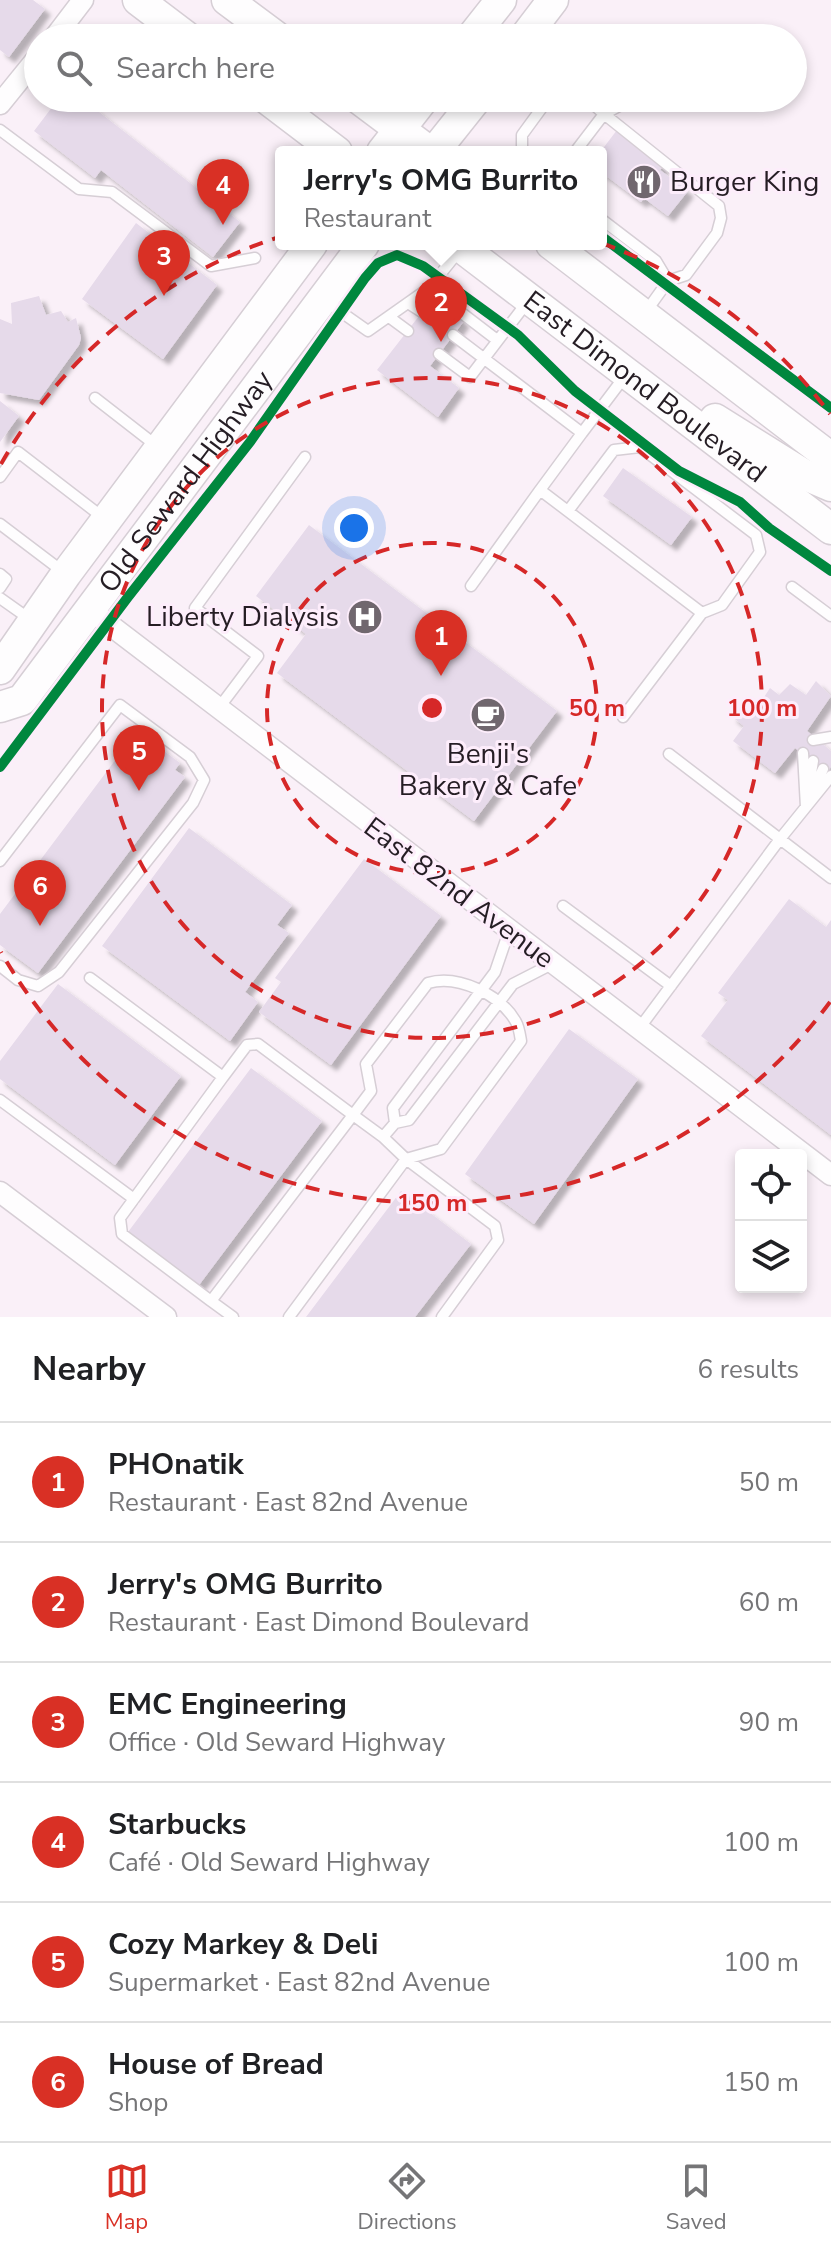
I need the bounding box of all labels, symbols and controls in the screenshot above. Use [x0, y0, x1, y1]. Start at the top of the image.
search box [24, 24, 807, 112]
icon: search [52, 46, 96, 90]
text: Search here [116, 48, 275, 89]
popup [275, 146, 607, 250]
pin: 4 [197, 159, 249, 225]
text: Jerry's OMG Burrito [304, 160, 578, 201]
restaurant icon: Burger King [625, 163, 663, 201]
place label: Burger King [670, 163, 819, 201]
text: Restaurant [304, 201, 431, 236]
pin: 3 [138, 230, 190, 296]
pin: 2 [415, 276, 467, 342]
street label: East Dimond Boulevard [516, 282, 774, 492]
street label: Old Seward Highway [90, 362, 282, 601]
your location [334, 508, 374, 548]
place label: Liberty Dialysis [146, 598, 339, 636]
hospital icon: Liberty Dialysis [346, 598, 384, 636]
pin: 1 [415, 610, 467, 676]
text: 50 m [569, 692, 625, 724]
text: 100 m [727, 692, 797, 724]
centre of rings [418, 694, 446, 722]
cafe icon: Benji's Bakery & Cafe [469, 696, 507, 734]
pin: 5 [113, 725, 165, 791]
place label: Benji's Bakery & Cafe [399, 735, 577, 805]
street label: East 82nd Avenue [356, 809, 562, 977]
pin: 6 [14, 860, 66, 926]
map controls [735, 1149, 807, 1293]
button: locate [735, 1149, 807, 1221]
text: 150 m [397, 1187, 467, 1219]
button: layers [735, 1221, 807, 1293]
text: Nearby [32, 1346, 146, 1392]
text: 6 results [698, 1352, 799, 1387]
text: PHOnatik [108, 1444, 244, 1485]
text: 1 [50, 1465, 66, 1500]
text: 50 m [739, 1465, 799, 1500]
text: Restaurant · East 82nd Avenue [108, 1485, 468, 1520]
text: Jerry's OMG Burrito [108, 1564, 383, 1605]
text: 2 [50, 1585, 66, 1620]
text: 60 m [739, 1585, 799, 1620]
text: Restaurant · East Dimond Boulevard [108, 1605, 530, 1640]
text: EMC Engineering [108, 1684, 347, 1725]
text: 3 [50, 1705, 66, 1740]
text: 90 m [739, 1705, 799, 1740]
text: Office · Old Seward Highway [108, 1725, 445, 1760]
text: Starbucks [108, 1804, 246, 1845]
text: 4 [50, 1825, 66, 1860]
text: 100 m [723, 1825, 799, 1860]
text: Café · Old Seward Highway [108, 1845, 430, 1880]
text: Cozy Markey & Deli [108, 1924, 378, 1965]
text: 5 [50, 1945, 66, 1980]
text: 100 m [723, 1945, 799, 1980]
text: Supermarket · East 82nd Avenue [108, 1965, 490, 2000]
text: House of Bread [108, 2044, 324, 2085]
text: 6 [50, 2065, 66, 2100]
text: 150 m [723, 2065, 799, 2100]
text: Shop [108, 2085, 168, 2120]
tab: Map [105, 2159, 149, 2237]
tab: Directions [358, 2159, 457, 2237]
tab: Saved [666, 2159, 726, 2237]

